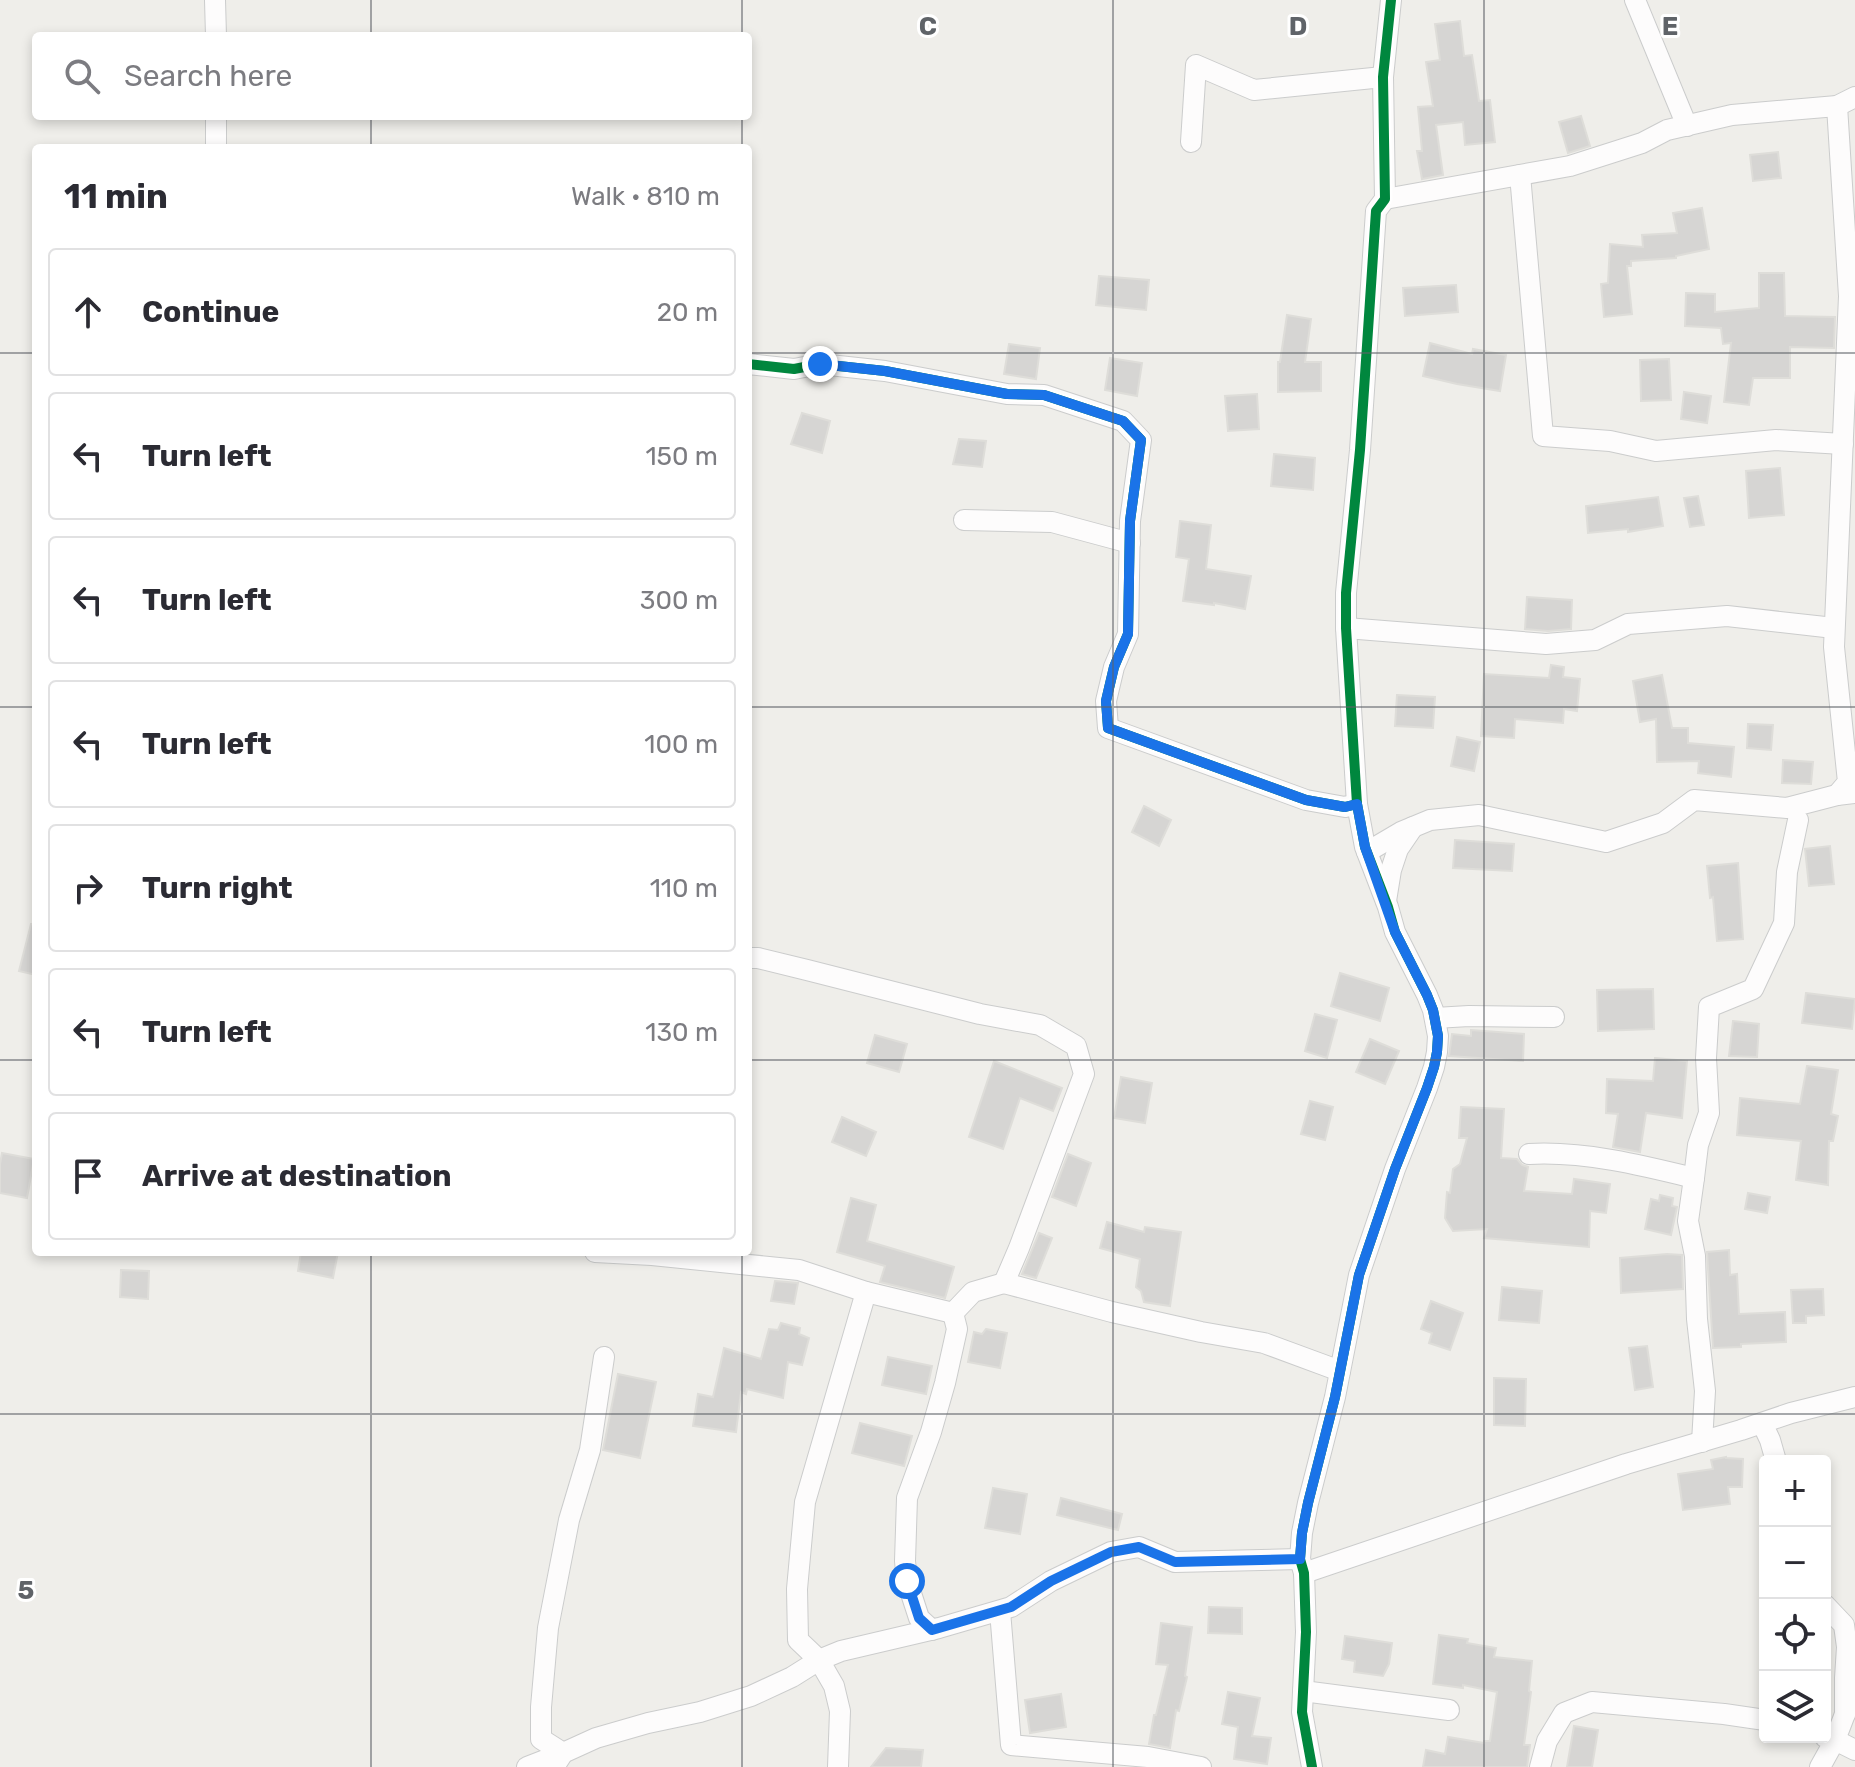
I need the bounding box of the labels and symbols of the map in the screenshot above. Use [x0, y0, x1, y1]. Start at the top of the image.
text: C [919, 11, 937, 42]
text: D [1289, 11, 1307, 42]
text: E [1662, 11, 1678, 42]
route end [802, 346, 838, 382]
route start [889, 1563, 925, 1599]
text: 5 [18, 1575, 34, 1606]

